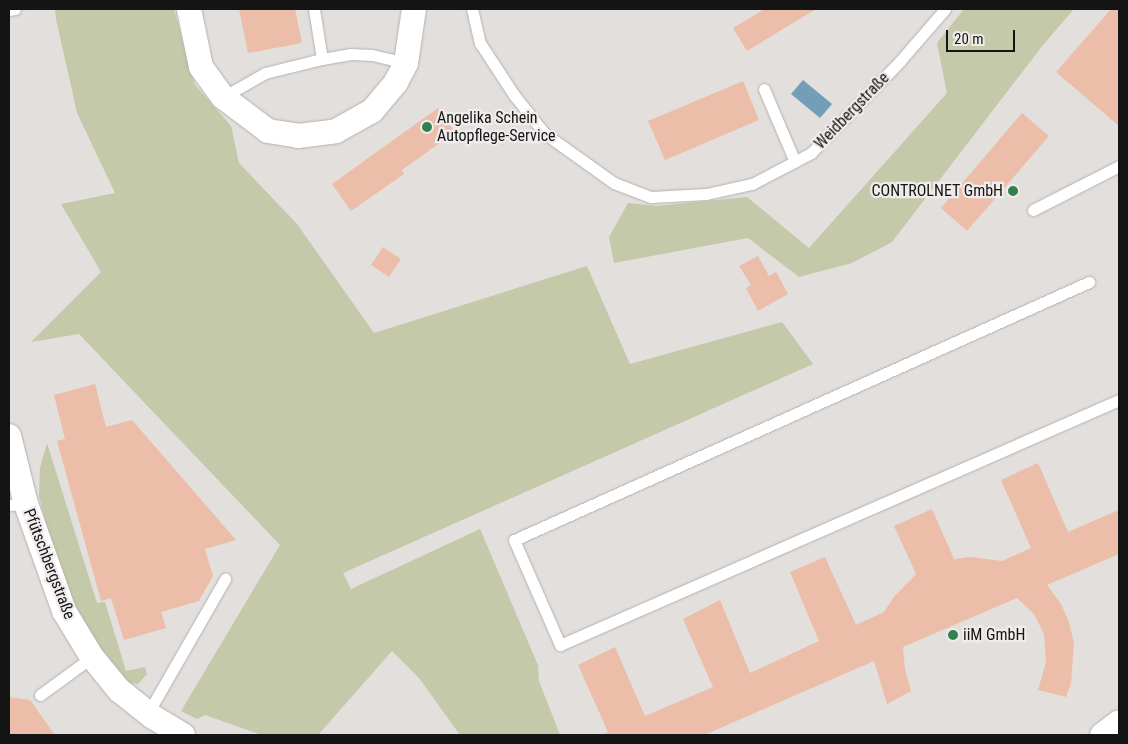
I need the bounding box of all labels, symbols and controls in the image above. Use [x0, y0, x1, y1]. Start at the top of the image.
scale bar [948, 20, 1017, 52]
text: 20 m [954, 30, 984, 48]
street label: Weidbergstraße [811, 69, 893, 153]
place label: Angelika Schein Autopflege-Service [437, 108, 556, 146]
marker: Angelika Schein Autopflege-Service [421, 121, 433, 133]
place label: CONTROLNET GmbH [871, 181, 1003, 201]
marker: CONTROLNET GmbH [1007, 185, 1019, 197]
street label: Pfütschbergstraße [19, 506, 79, 622]
place label: iiM GmbH [963, 625, 1025, 645]
marker: iiM GmbH [947, 629, 959, 641]

